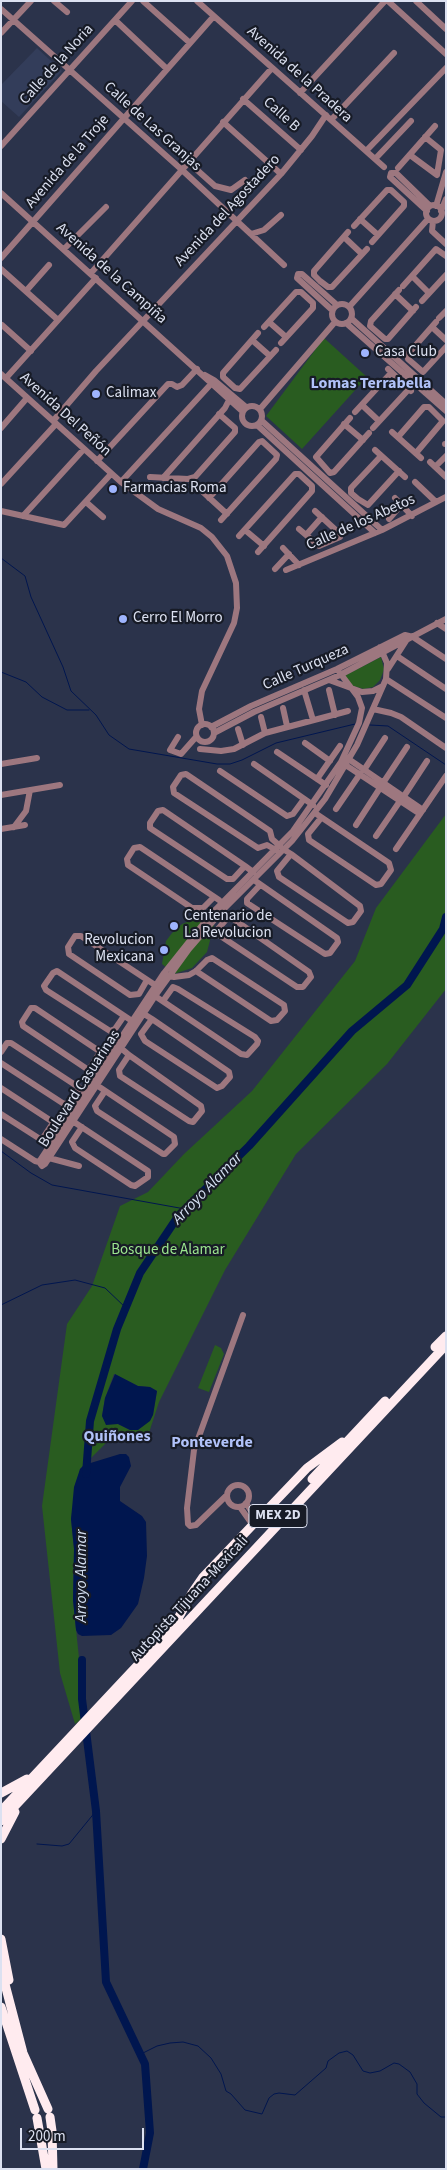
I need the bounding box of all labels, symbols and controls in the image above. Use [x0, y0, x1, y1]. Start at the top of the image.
street label: Calle de la Noria [16, 21, 98, 109]
street label: Avenida de la Pradera [243, 23, 355, 127]
street label: Calle de Las Granjas [100, 79, 204, 175]
street label: Calle B [259, 94, 303, 136]
street label: Avenida de la Troje [22, 112, 114, 212]
street label: Avenida del Agostadero [171, 151, 285, 271]
street label: Avenida de la Campiña [52, 220, 170, 328]
place label: Casa Club [375, 344, 437, 362]
marker: Casa Club [359, 347, 371, 359]
street label: Avenida Del Peñón [16, 369, 114, 461]
district label: Lomas Terrabella [310, 374, 432, 394]
place label: Calimax [106, 385, 156, 403]
marker: Calimax [90, 388, 102, 400]
place label: Farmacias Roma [123, 480, 227, 498]
marker: Farmacias Roma [107, 483, 119, 495]
street label: Calle de los Abetos [304, 491, 418, 555]
place label: Cerro El Morro [133, 610, 223, 628]
marker: Cerro El Morro [117, 613, 129, 625]
street label: Calle Turqueza [260, 641, 352, 695]
place label: Centenario de La Revolucion [184, 908, 272, 943]
marker: Centenario de La Revolucion [168, 920, 180, 932]
place label: Revolucion Mexicana [84, 932, 154, 967]
marker: Revolucion Mexicana [158, 944, 170, 956]
street label: Boulevard Casuarinas [35, 1027, 125, 1151]
water label: Arroyo Alamar [169, 1149, 247, 1229]
park label: Bosque de Alamar [111, 1242, 225, 1260]
district label: Quiñones [83, 1427, 151, 1447]
district label: Ponteverde [171, 1433, 253, 1453]
road number: MEX 2D [249, 1504, 307, 1528]
water label: Arroyo Alamar [72, 1529, 92, 1623]
street label: Autopista Tijuana-Mexicali [127, 1533, 253, 1665]
scale bar [22, 2118, 146, 2150]
text: 200 m [28, 2126, 66, 2147]

